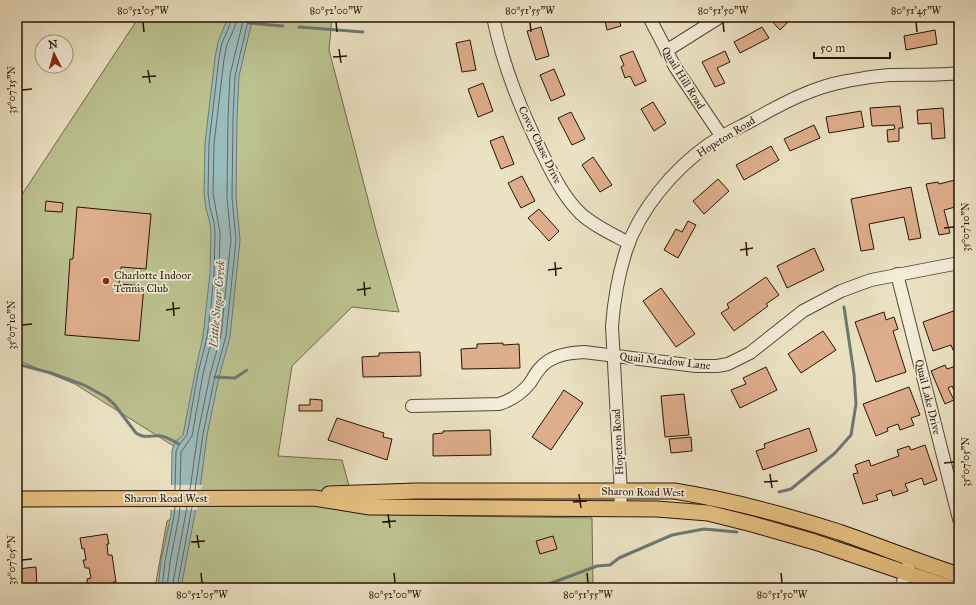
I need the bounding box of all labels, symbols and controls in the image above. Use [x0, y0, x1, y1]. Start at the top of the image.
text: 80°52'05"W [117, 5, 169, 17]
text: 80°52'00"W [310, 5, 363, 17]
text: 80°51'55"W [505, 5, 555, 17]
text: 80°51'50"W [698, 5, 749, 17]
text: 80°51'45"W [891, 5, 942, 17]
north arrow [34, 34, 74, 74]
scale bar [814, 34, 890, 60]
text: N [48, 38, 59, 52]
text: 50 m [820, 41, 845, 55]
street label: Quail Hill Road [659, 44, 708, 112]
text: 35°07'15"N [6, 66, 18, 114]
street label: Covey Chase Drive [516, 104, 565, 186]
street label: Hopeton Road [694, 114, 758, 160]
text: 35°07'10"N [960, 202, 972, 251]
water label: Little Sugar Creek [206, 259, 228, 349]
place label: Charlotte Indoor Tennis Club [114, 269, 192, 295]
marker: Charlotte Indoor Tennis Club [101, 276, 111, 286]
text: 35°07'10"N [6, 300, 18, 349]
street label: Quail Meadow Lane [619, 350, 711, 372]
street label: Quail Lake Drive [912, 358, 944, 436]
street label: Hopeton Road [610, 408, 626, 475]
text: 35°07'05"N [960, 437, 972, 487]
street label: Sharon Road West [601, 485, 685, 499]
street label: Sharon Road West [124, 492, 208, 505]
text: 35°07'05"N [6, 535, 18, 585]
text: 80°52'05"W [176, 589, 228, 601]
text: 80°52'00"W [369, 589, 422, 601]
text: 80°51'55"W [563, 589, 613, 601]
text: 80°51'50"W [757, 589, 808, 601]

